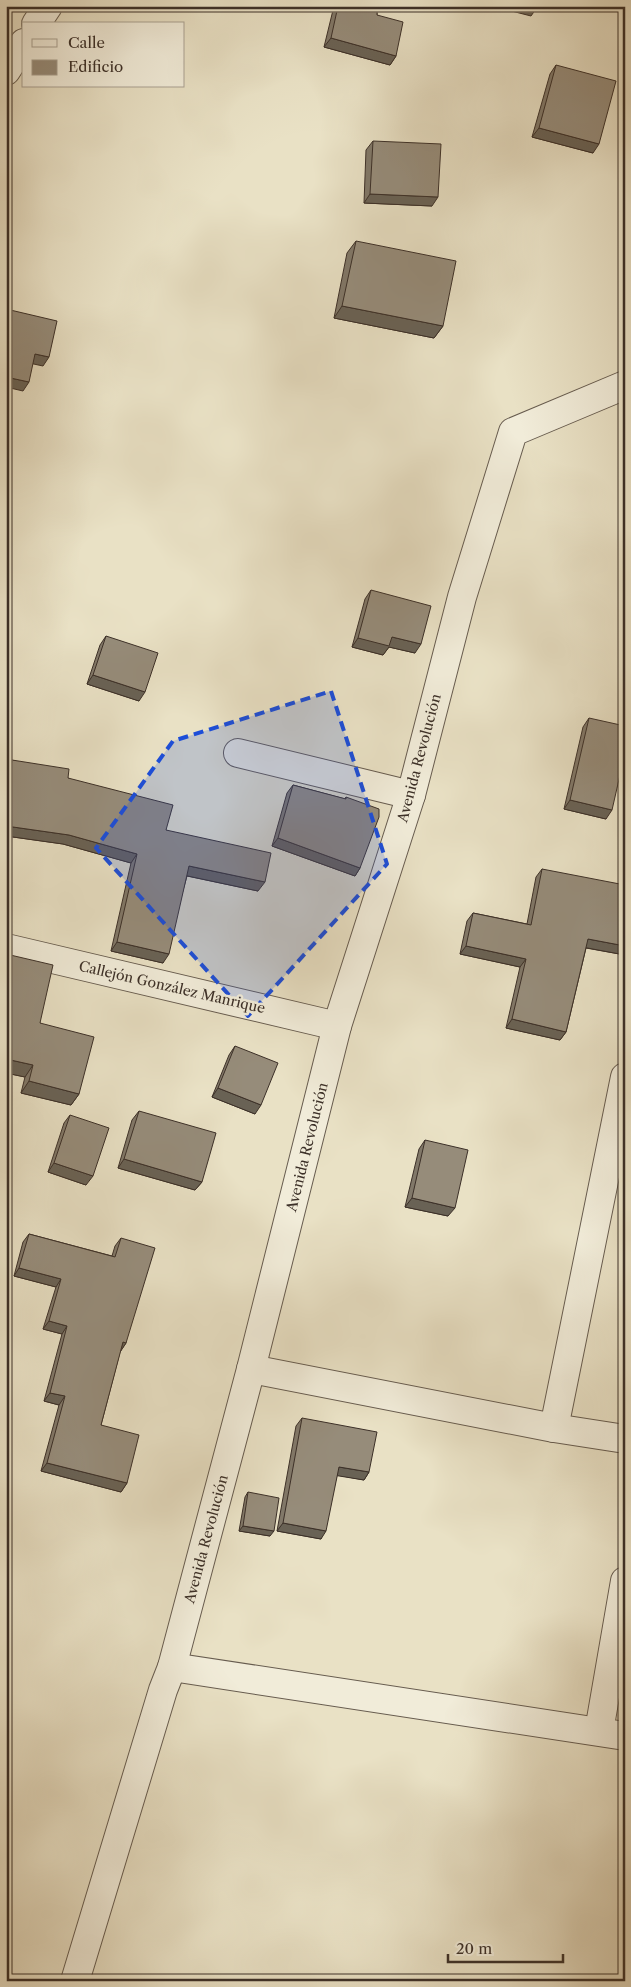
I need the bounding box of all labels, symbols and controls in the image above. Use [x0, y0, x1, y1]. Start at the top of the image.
legend [22, 22, 185, 88]
text: Calle [68, 33, 105, 52]
text: Edificio [68, 57, 123, 76]
street label: Avenida Revolución [393, 692, 445, 825]
street label: Callejón González Manrique [77, 957, 267, 1017]
street label: Avenida Revolución [282, 1080, 332, 1214]
street label: Avenida Revolución [180, 1473, 232, 1606]
scale bar [448, 1932, 564, 1964]
text: 20 m [456, 1939, 492, 1958]

